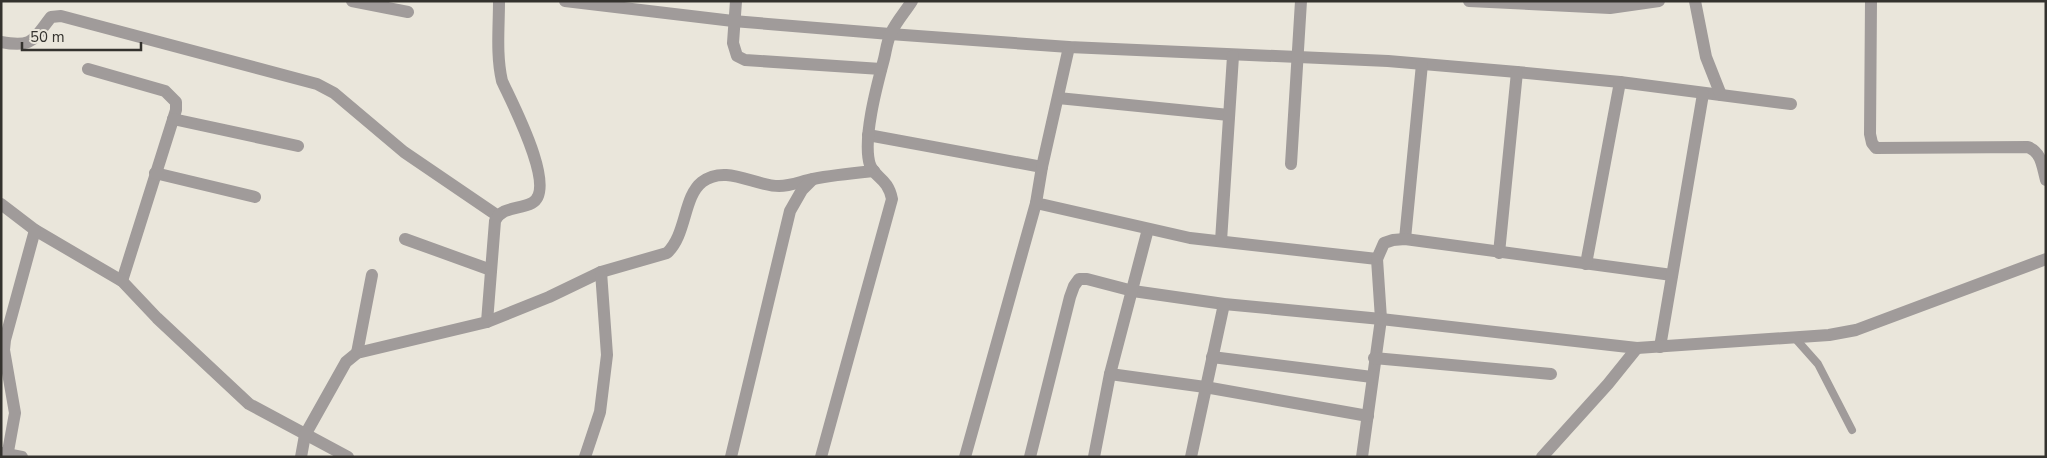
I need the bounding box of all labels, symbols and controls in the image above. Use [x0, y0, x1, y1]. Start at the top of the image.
scale bar [22, 20, 141, 52]
text: 50 m [30, 27, 65, 47]

